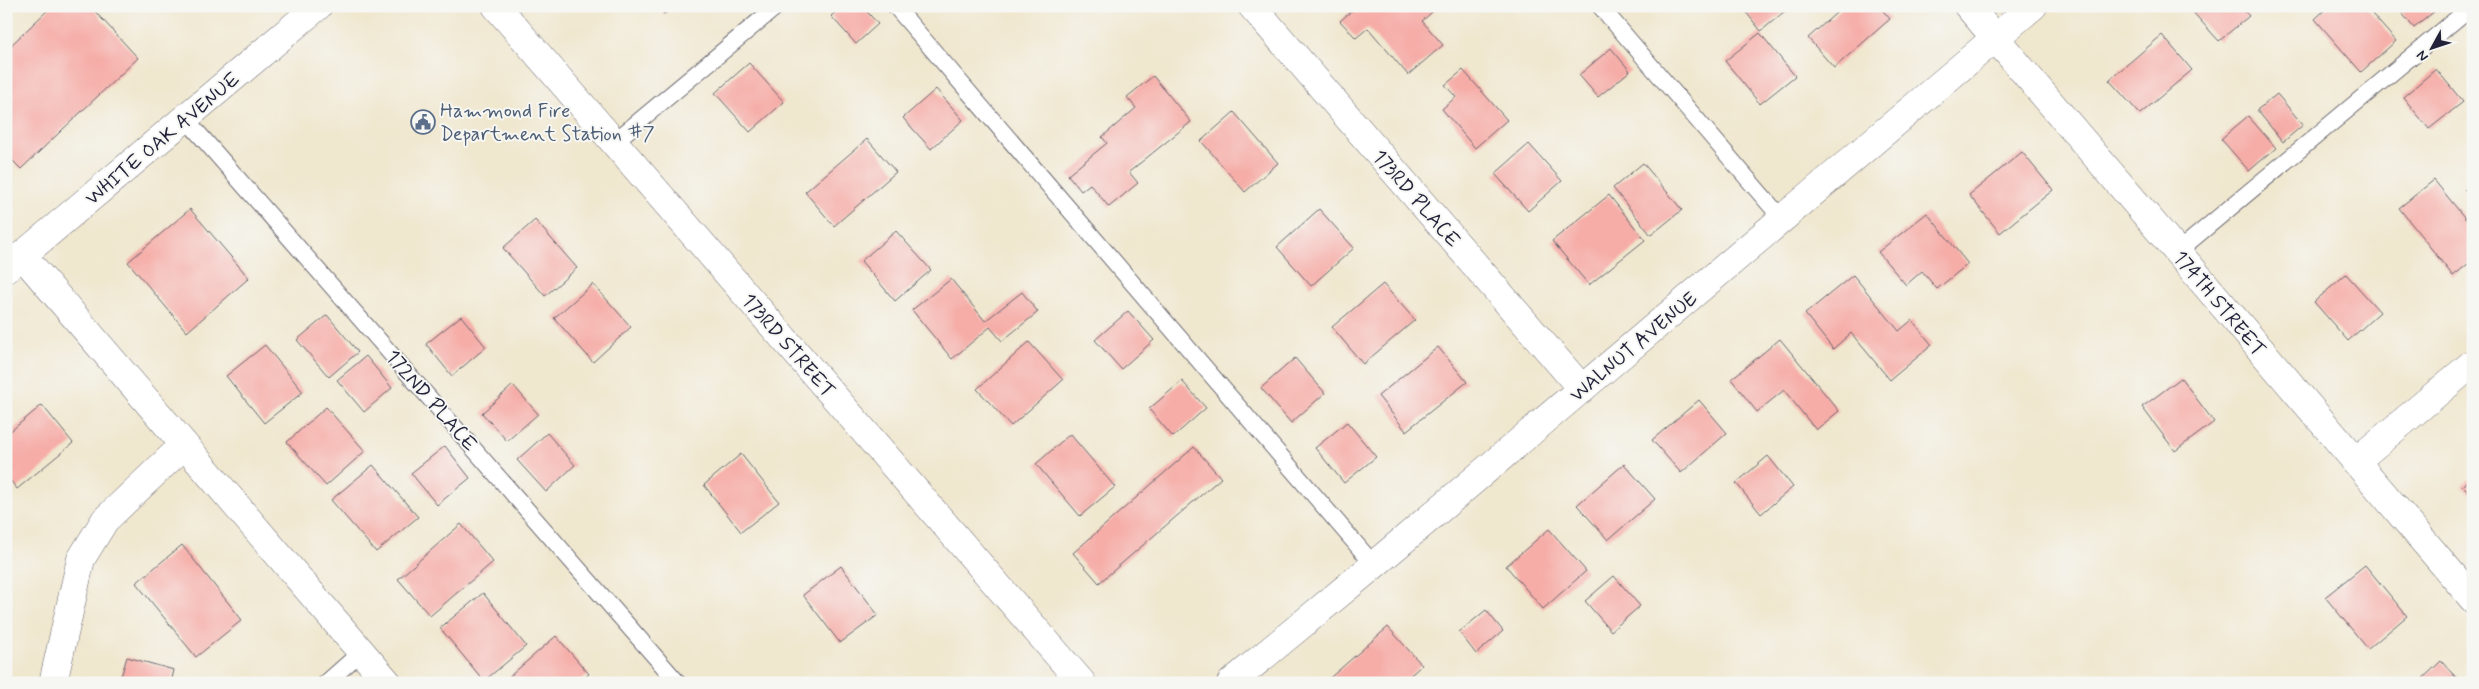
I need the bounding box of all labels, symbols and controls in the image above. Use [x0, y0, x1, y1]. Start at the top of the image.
north arrow [2406, 22, 2456, 72]
text: N [2413, 46, 2433, 65]
street label: WHITE OAK AVENUE [80, 66, 246, 212]
place label: Hammond Fire Department Station #7 [440, 98, 655, 148]
public building icon: Hammond Fire Department Station #7 [410, 109, 436, 135]
street label: 173RD PLACE [1366, 144, 1466, 254]
street label: 174TH STREET [2166, 245, 2271, 363]
street label: WALNUT AVENUE [1564, 286, 1703, 409]
street label: 173RD STREET [735, 288, 841, 404]
street label: 172ND PLACE [379, 344, 483, 458]

